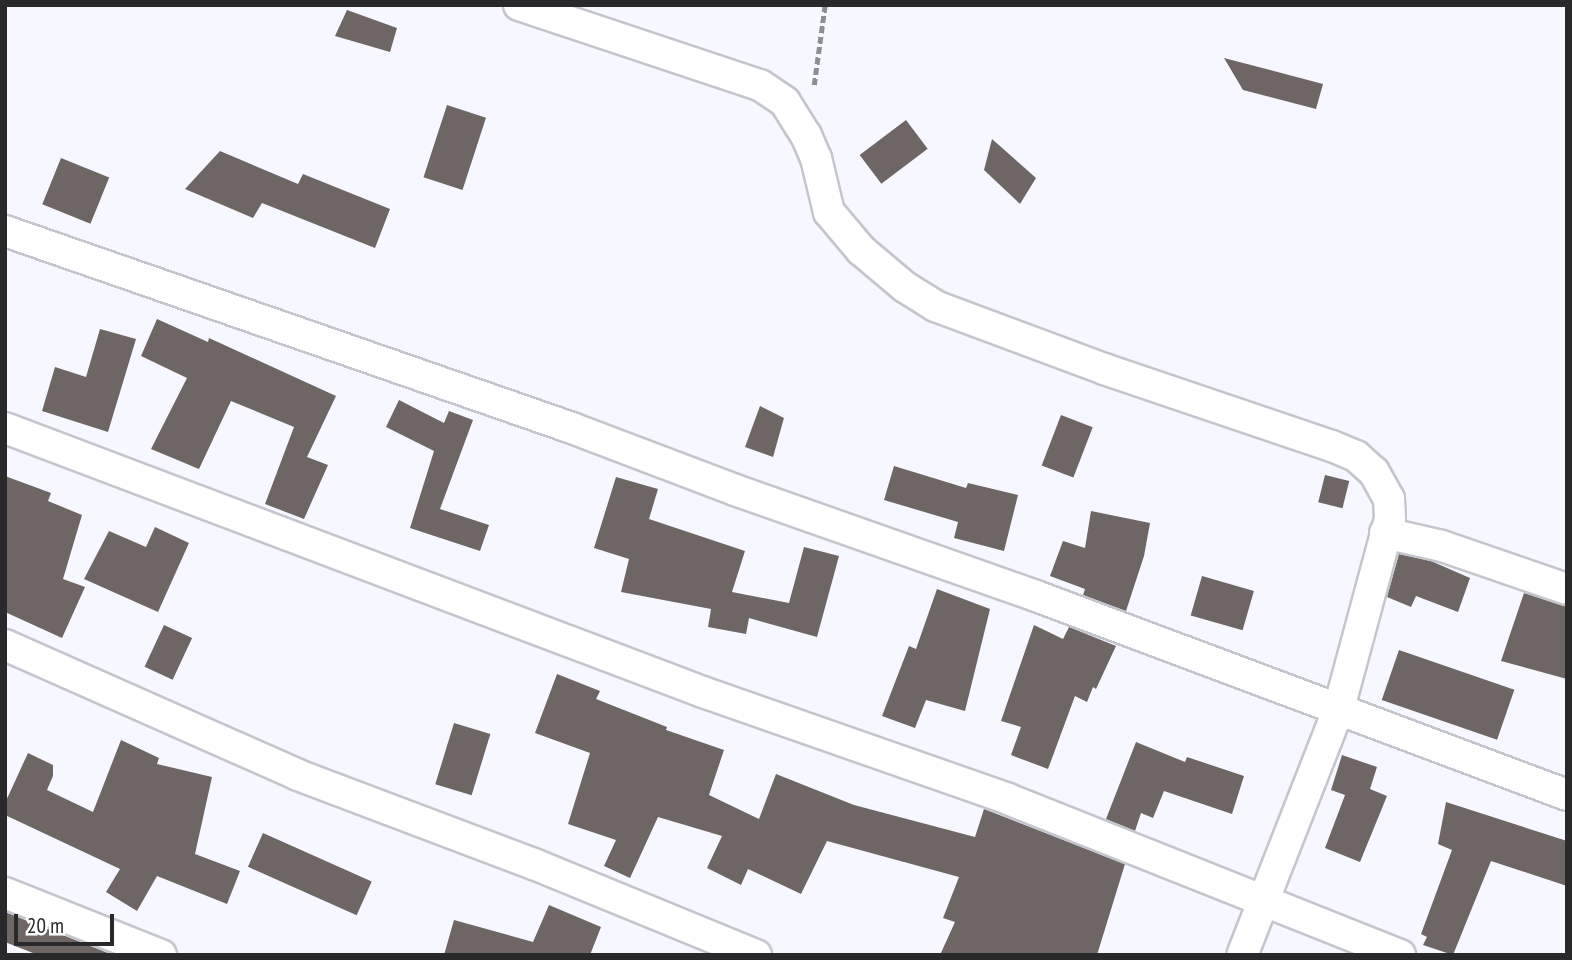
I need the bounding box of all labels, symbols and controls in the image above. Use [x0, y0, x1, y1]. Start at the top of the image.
scale bar [18, 900, 117, 944]
text: 20 m [27, 912, 64, 939]

